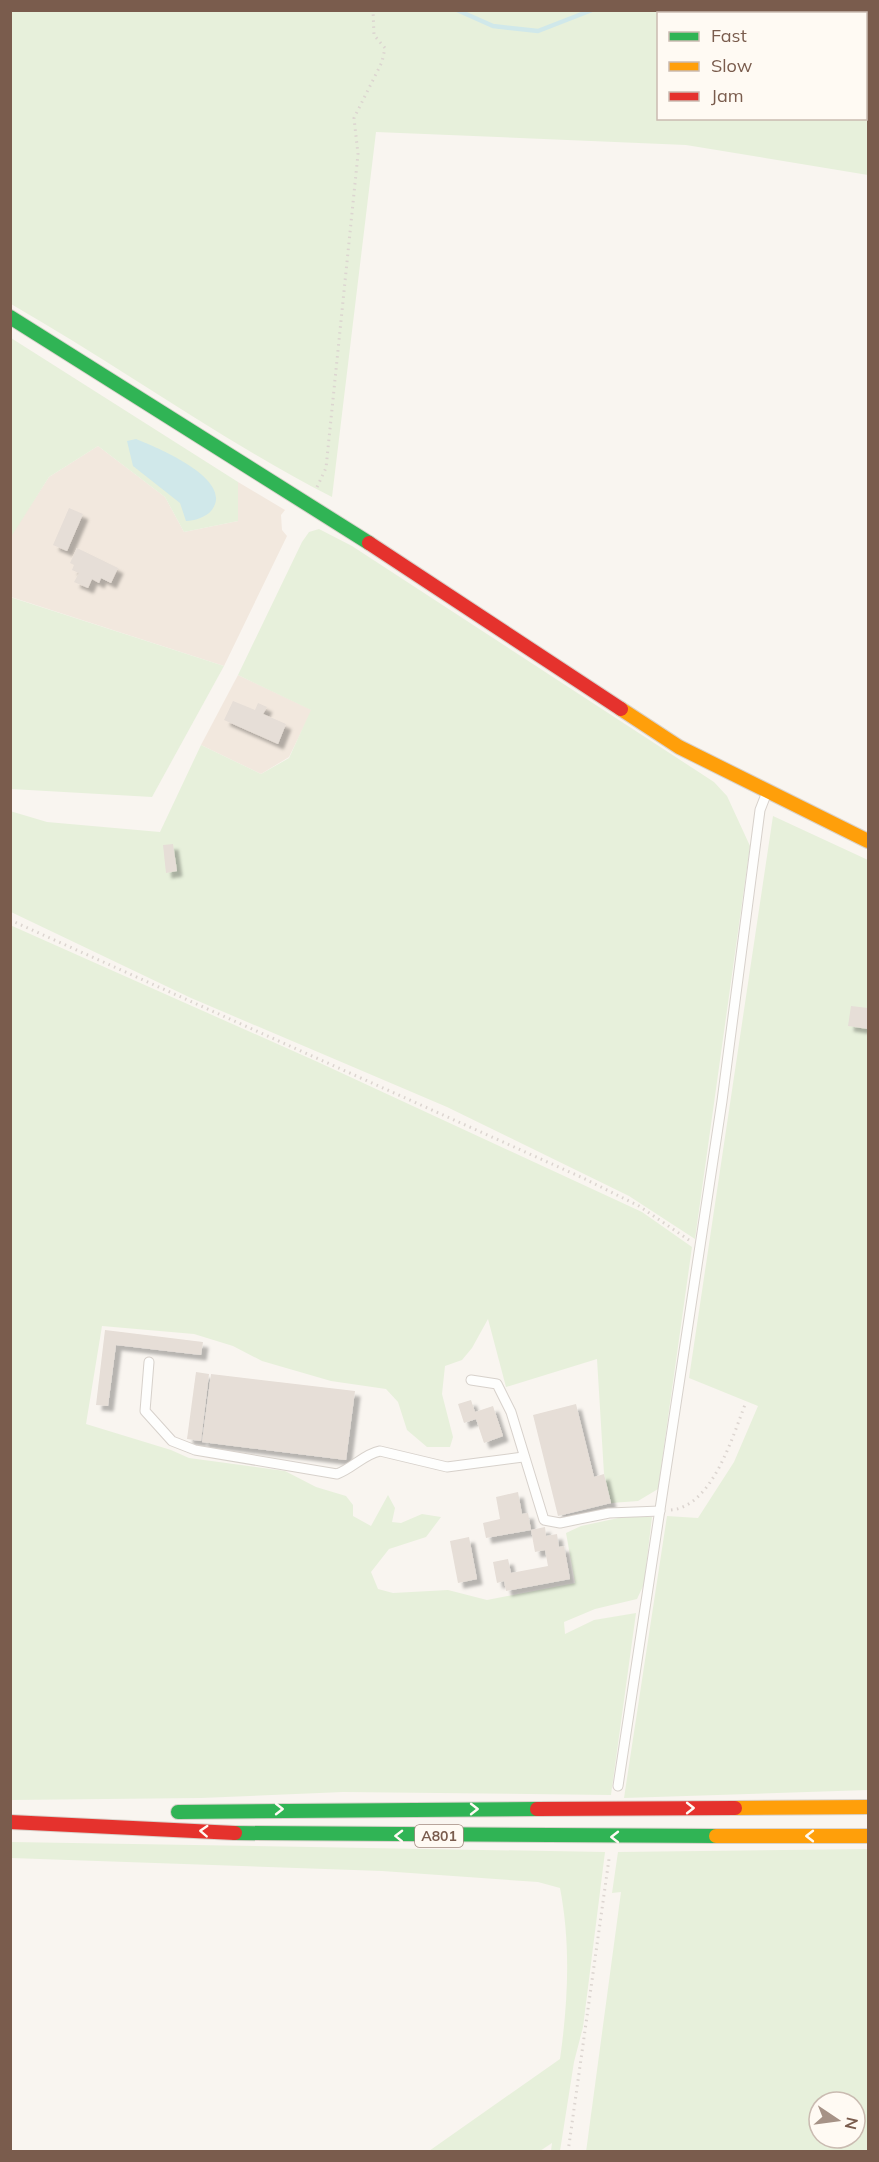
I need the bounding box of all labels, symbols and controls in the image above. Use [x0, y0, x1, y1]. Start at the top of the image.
legend [657, 12, 867, 120]
text: Fast [711, 24, 747, 47]
text: Slow [711, 54, 753, 77]
text: Jam [711, 84, 744, 107]
one-way arrow [685, 1802, 694, 1814]
one-way arrow [274, 1803, 283, 1816]
one-way arrow [469, 1803, 478, 1815]
one-way arrow [200, 1825, 209, 1838]
road number: A801 [415, 1825, 463, 1847]
one-way arrow [395, 1829, 404, 1842]
one-way arrow [806, 1830, 815, 1842]
one-way arrow [611, 1831, 620, 1843]
north arrow [807, 2090, 867, 2150]
text: N [841, 2115, 863, 2132]

